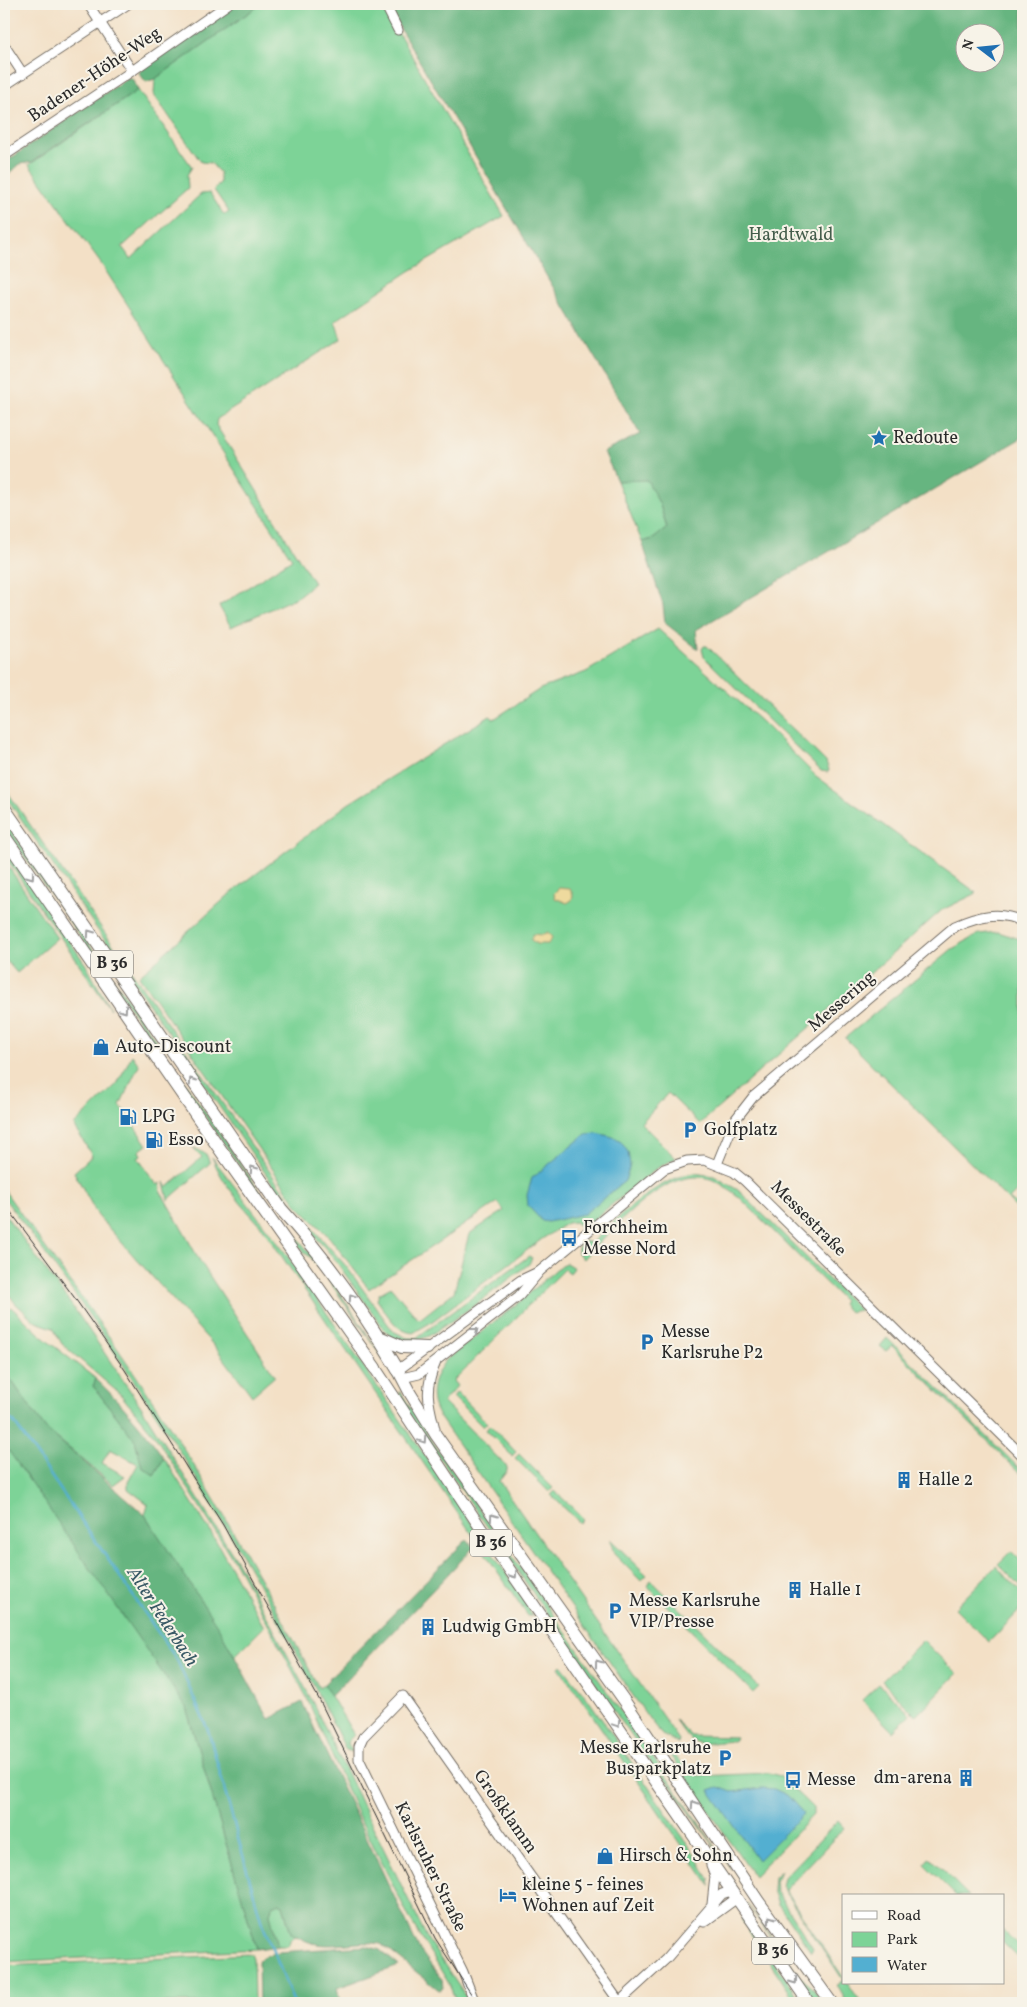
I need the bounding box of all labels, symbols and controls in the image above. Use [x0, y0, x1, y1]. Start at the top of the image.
street label: Badener-Höhe-Weg [24, 21, 166, 129]
north arrow [954, 22, 1004, 72]
text: N [958, 37, 979, 52]
park label: Hardtwald [749, 223, 833, 248]
place label: Redoute [893, 426, 958, 451]
place icon: Redoute [869, 428, 889, 448]
one-way arrow [25, 870, 34, 880]
one-way arrow [87, 929, 96, 939]
road number: B 36 [91, 951, 133, 978]
street label: Messering [803, 966, 881, 1038]
one-way arrow [118, 1004, 127, 1013]
place label: Auto-Discount [115, 1035, 231, 1060]
shop icon: Auto-Discount [91, 1037, 111, 1057]
one-way arrow [189, 1077, 198, 1087]
place label: LPG [142, 1105, 176, 1130]
fuel station icon: LPG [118, 1107, 138, 1127]
place label: Golfplatz [704, 1118, 778, 1143]
parking icon: Golfplatz [680, 1120, 700, 1140]
place label: Esso [168, 1128, 204, 1153]
fuel station icon: Esso [144, 1130, 164, 1150]
one-way arrow [250, 1165, 259, 1175]
street label: Messestraße [764, 1175, 852, 1263]
place label: Forchheim Messe Nord [583, 1216, 676, 1262]
bus stop icon: Forchheim Messe Nord [559, 1228, 579, 1248]
one-way arrow [349, 1293, 358, 1303]
place label: Messe Karlsruhe P2 [661, 1320, 763, 1366]
one-way arrow [469, 1328, 478, 1336]
parking icon: Messe Karlsruhe P2 [637, 1332, 657, 1352]
one-way arrow [417, 1435, 426, 1444]
place label: Halle 2 [918, 1468, 973, 1493]
building icon: Halle 2 [894, 1470, 914, 1490]
one-way arrow [490, 1513, 499, 1523]
road number: B 36 [470, 1530, 512, 1556]
water label: Alter Federbach [119, 1561, 204, 1672]
one-way arrow [508, 1569, 517, 1579]
place label: Halle 1 [809, 1578, 861, 1603]
building icon: Halle 1 [785, 1580, 805, 1600]
place label: Messe Karlsruhe VIP/Presse [629, 1589, 760, 1635]
parking icon: Messe Karlsruhe VIP/Presse [605, 1601, 625, 1621]
place label: Ludwig GmbH [442, 1615, 557, 1640]
building icon: Ludwig GmbH [418, 1617, 438, 1637]
one-way arrow [595, 1660, 603, 1669]
one-way arrow [611, 1719, 620, 1728]
place label: Messe Karlsruhe Busparkplatz [580, 1736, 711, 1782]
parking icon: Messe Karlsruhe Busparkplatz [715, 1748, 735, 1768]
street label: Großklamm [467, 1765, 543, 1859]
place label: dm-arena [874, 1766, 952, 1791]
place label: Messe [807, 1768, 856, 1793]
building icon: dm-arena [956, 1768, 976, 1788]
bus stop icon: Messe [783, 1770, 803, 1790]
street label: Karlsruher Straße [388, 1798, 472, 1936]
one-way arrow [691, 1800, 700, 1810]
place label: Hirsch & Sohn [619, 1844, 733, 1869]
shop icon: Hirsch & Sohn [595, 1846, 615, 1866]
place label: kleine 5 - feines Wohnen auf Zeit [522, 1873, 655, 1919]
hotel icon: kleine 5 - feines Wohnen auf Zeit [498, 1885, 518, 1905]
legend [842, 1894, 1004, 1984]
text: Road [887, 1906, 921, 1927]
one-way arrow [768, 1915, 777, 1924]
text: Park [887, 1930, 918, 1951]
road number: B 36 [752, 1938, 794, 1964]
text: Water [887, 1956, 927, 1977]
one-way arrow [788, 1976, 797, 1985]

